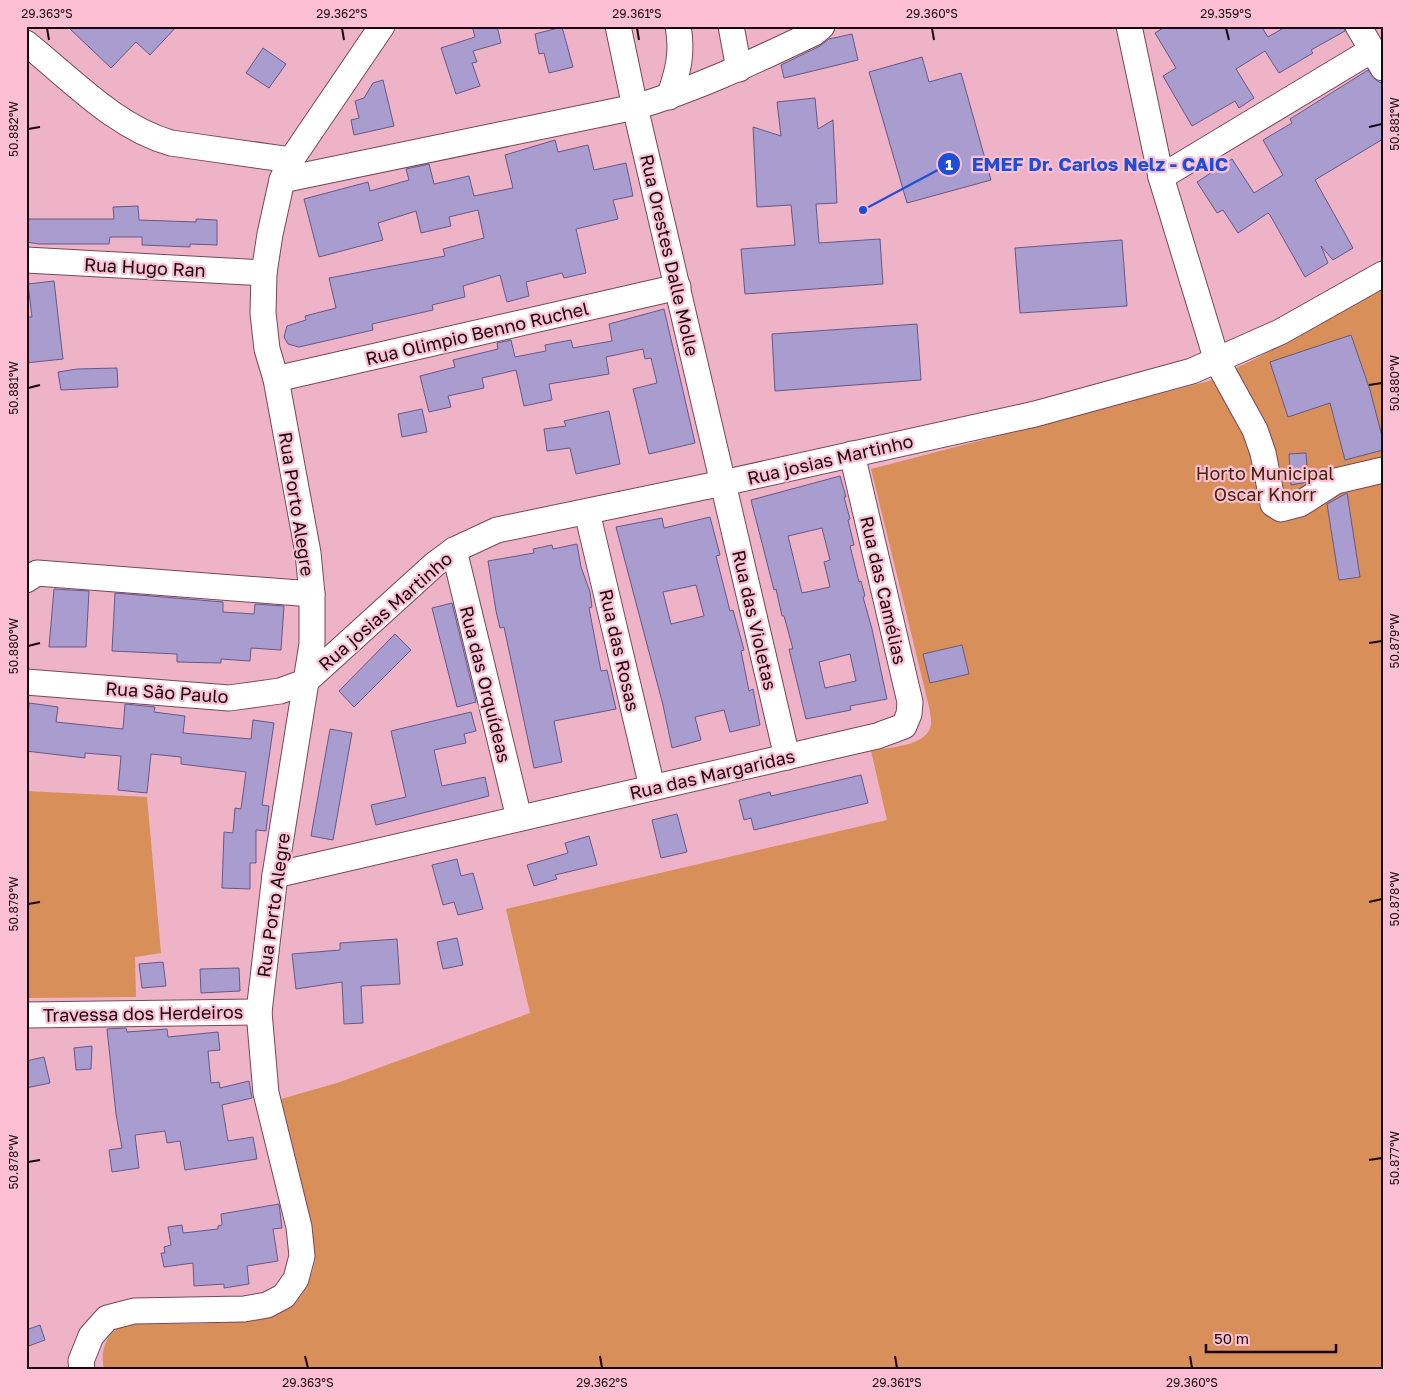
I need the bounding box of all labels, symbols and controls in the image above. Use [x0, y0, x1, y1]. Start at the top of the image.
text: 29.363°S [21, 6, 73, 21]
text: 29.362°S [316, 6, 368, 21]
text: 29.361°S [612, 6, 662, 21]
text: 29.360°S [906, 6, 958, 21]
text: 29.359°S [1200, 6, 1252, 21]
text: 50.881°W [1387, 97, 1402, 151]
text: 50.882°W [6, 101, 21, 157]
callout: EMEF Dr. Carlos Nelz - CAIC [936, 147, 1238, 181]
street label: Rua Orestes Dalle Molle [636, 152, 704, 358]
text: EMEF Dr. Carlos Nelz - CAIC [972, 152, 1228, 175]
text: 1 [945, 155, 953, 173]
street label: Rua Hugo Ran [84, 253, 206, 281]
street label: Rua Olimpio Benno Ruchel [363, 297, 591, 369]
text: 50.880°W [1387, 354, 1402, 411]
text: 50.881°W [6, 361, 21, 415]
street label: Rua josias Martinho [745, 429, 915, 489]
street label: Rua Porto Alegre [275, 430, 319, 578]
park label: Horto Municipal Oscar Knorr [1196, 462, 1334, 505]
street label: Rua das Camélias [856, 514, 912, 666]
street label: Rua josias Martinho [314, 547, 456, 675]
street label: Rua das Violetas [728, 548, 782, 692]
street label: Rua das Rosas [595, 587, 645, 713]
street label: Rua das Orquídeas [456, 603, 516, 765]
text: 50.879°W [1387, 613, 1402, 669]
text: 50.880°W [6, 617, 21, 674]
street label: Rua São Paulo [105, 677, 229, 707]
street label: Rua das Margaridas [627, 744, 797, 804]
street label: Rua Porto Alegre [252, 831, 294, 979]
text: 50.878°W [1387, 871, 1402, 927]
text: 50.879°W [6, 876, 21, 932]
street label: Travessa dos Herdeiros [43, 1000, 243, 1026]
text: 50.877°W [1387, 1130, 1402, 1185]
text: 50.878°W [6, 1134, 21, 1190]
scale bar [1206, 1321, 1336, 1353]
text: 50 m [1214, 1329, 1249, 1347]
text: 29.363°S [282, 1375, 334, 1390]
text: 29.362°S [576, 1375, 628, 1390]
text: 29.361°S [872, 1375, 922, 1390]
text: 29.360°S [1166, 1375, 1218, 1390]

